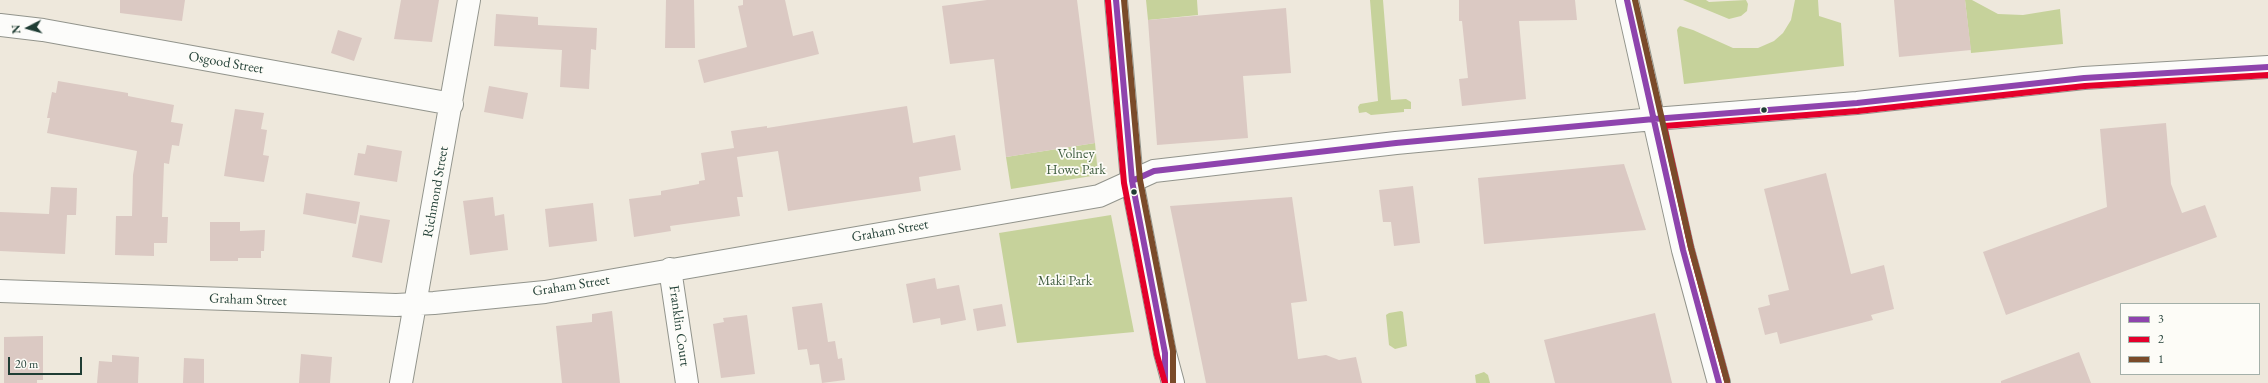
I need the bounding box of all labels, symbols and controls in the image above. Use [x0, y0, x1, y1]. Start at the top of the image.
north arrow [8, 8, 48, 48]
text: N [9, 24, 23, 34]
street label: Osgood Street [187, 48, 265, 78]
unlabelled marker [1759, 105, 1769, 115]
street label: Richmond Street [420, 145, 452, 239]
park label: Volney Howe Park [1046, 146, 1106, 178]
unlabelled marker [1129, 187, 1139, 197]
street label: Graham Street [850, 216, 930, 246]
street label: Graham Street [531, 272, 611, 300]
park label: Maki Park [1038, 273, 1092, 289]
street label: Franklin Court [665, 284, 693, 368]
street label: Graham Street [209, 290, 287, 310]
legend [2120, 303, 2260, 375]
text: 3 [2158, 311, 2164, 327]
text: 2 [2158, 331, 2164, 347]
scale bar [10, 349, 84, 375]
text: 1 [2158, 351, 2164, 367]
text: 20 m [15, 356, 38, 372]

